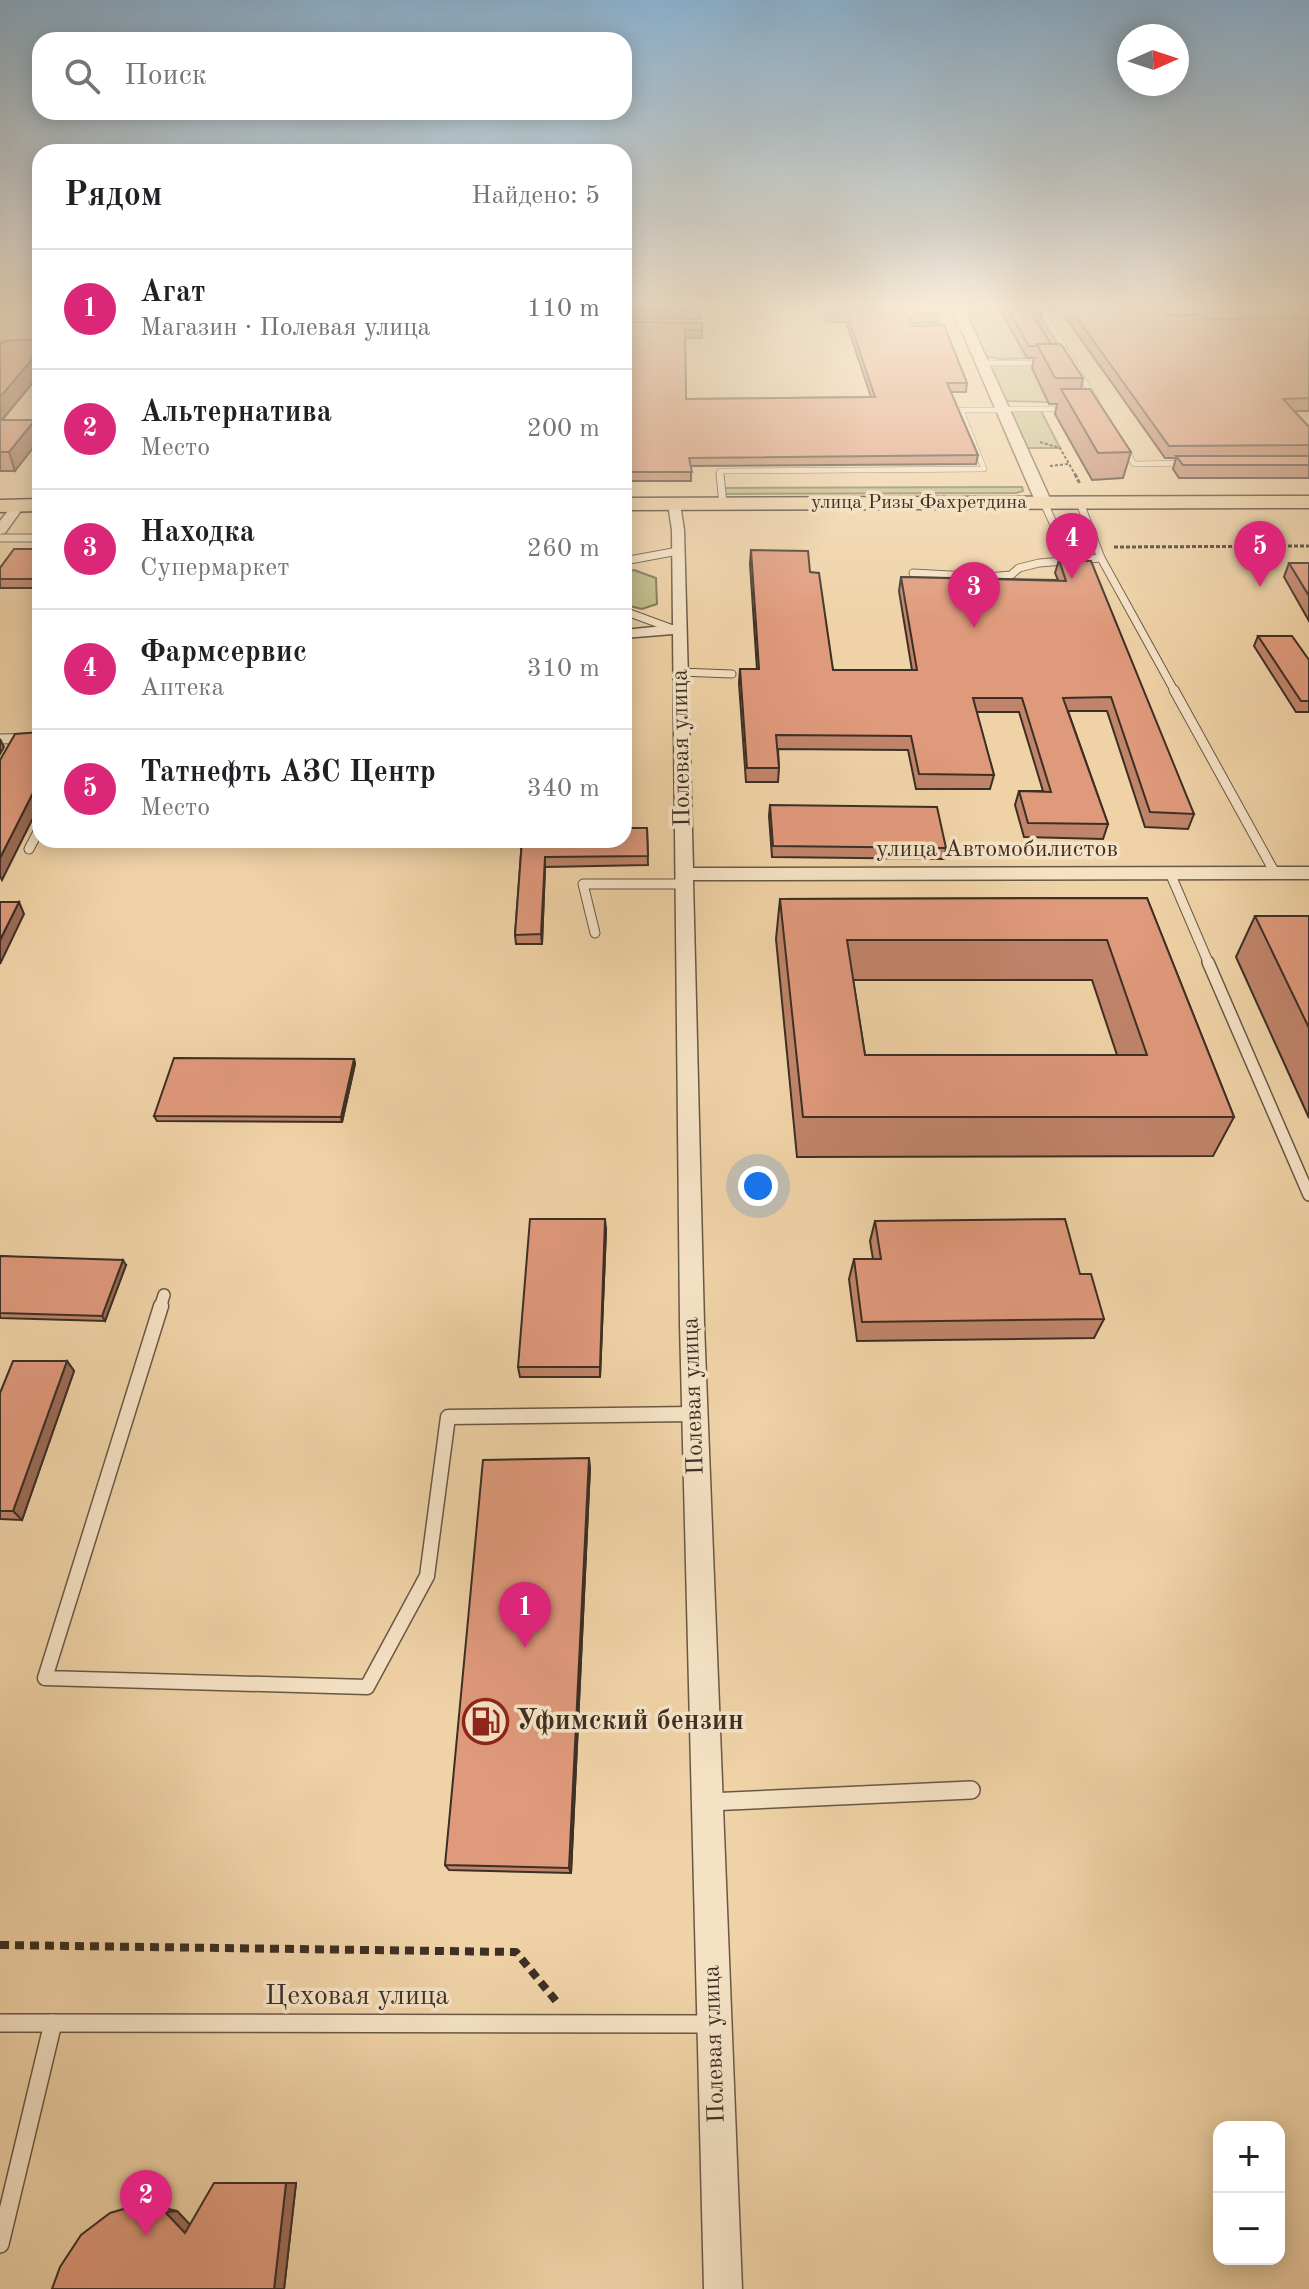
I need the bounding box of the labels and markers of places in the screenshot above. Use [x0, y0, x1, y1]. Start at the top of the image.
pin: 4 [1046, 513, 1098, 579]
pin: 5 [1234, 521, 1286, 587]
pin: 3 [948, 562, 1000, 628]
pin: 1 [499, 1582, 551, 1648]
fuel station icon: Уфимский бензин [461, 1698, 509, 1746]
place label: Уфимский бензин [516, 1708, 744, 1736]
pin: 2 [120, 2170, 172, 2236]

